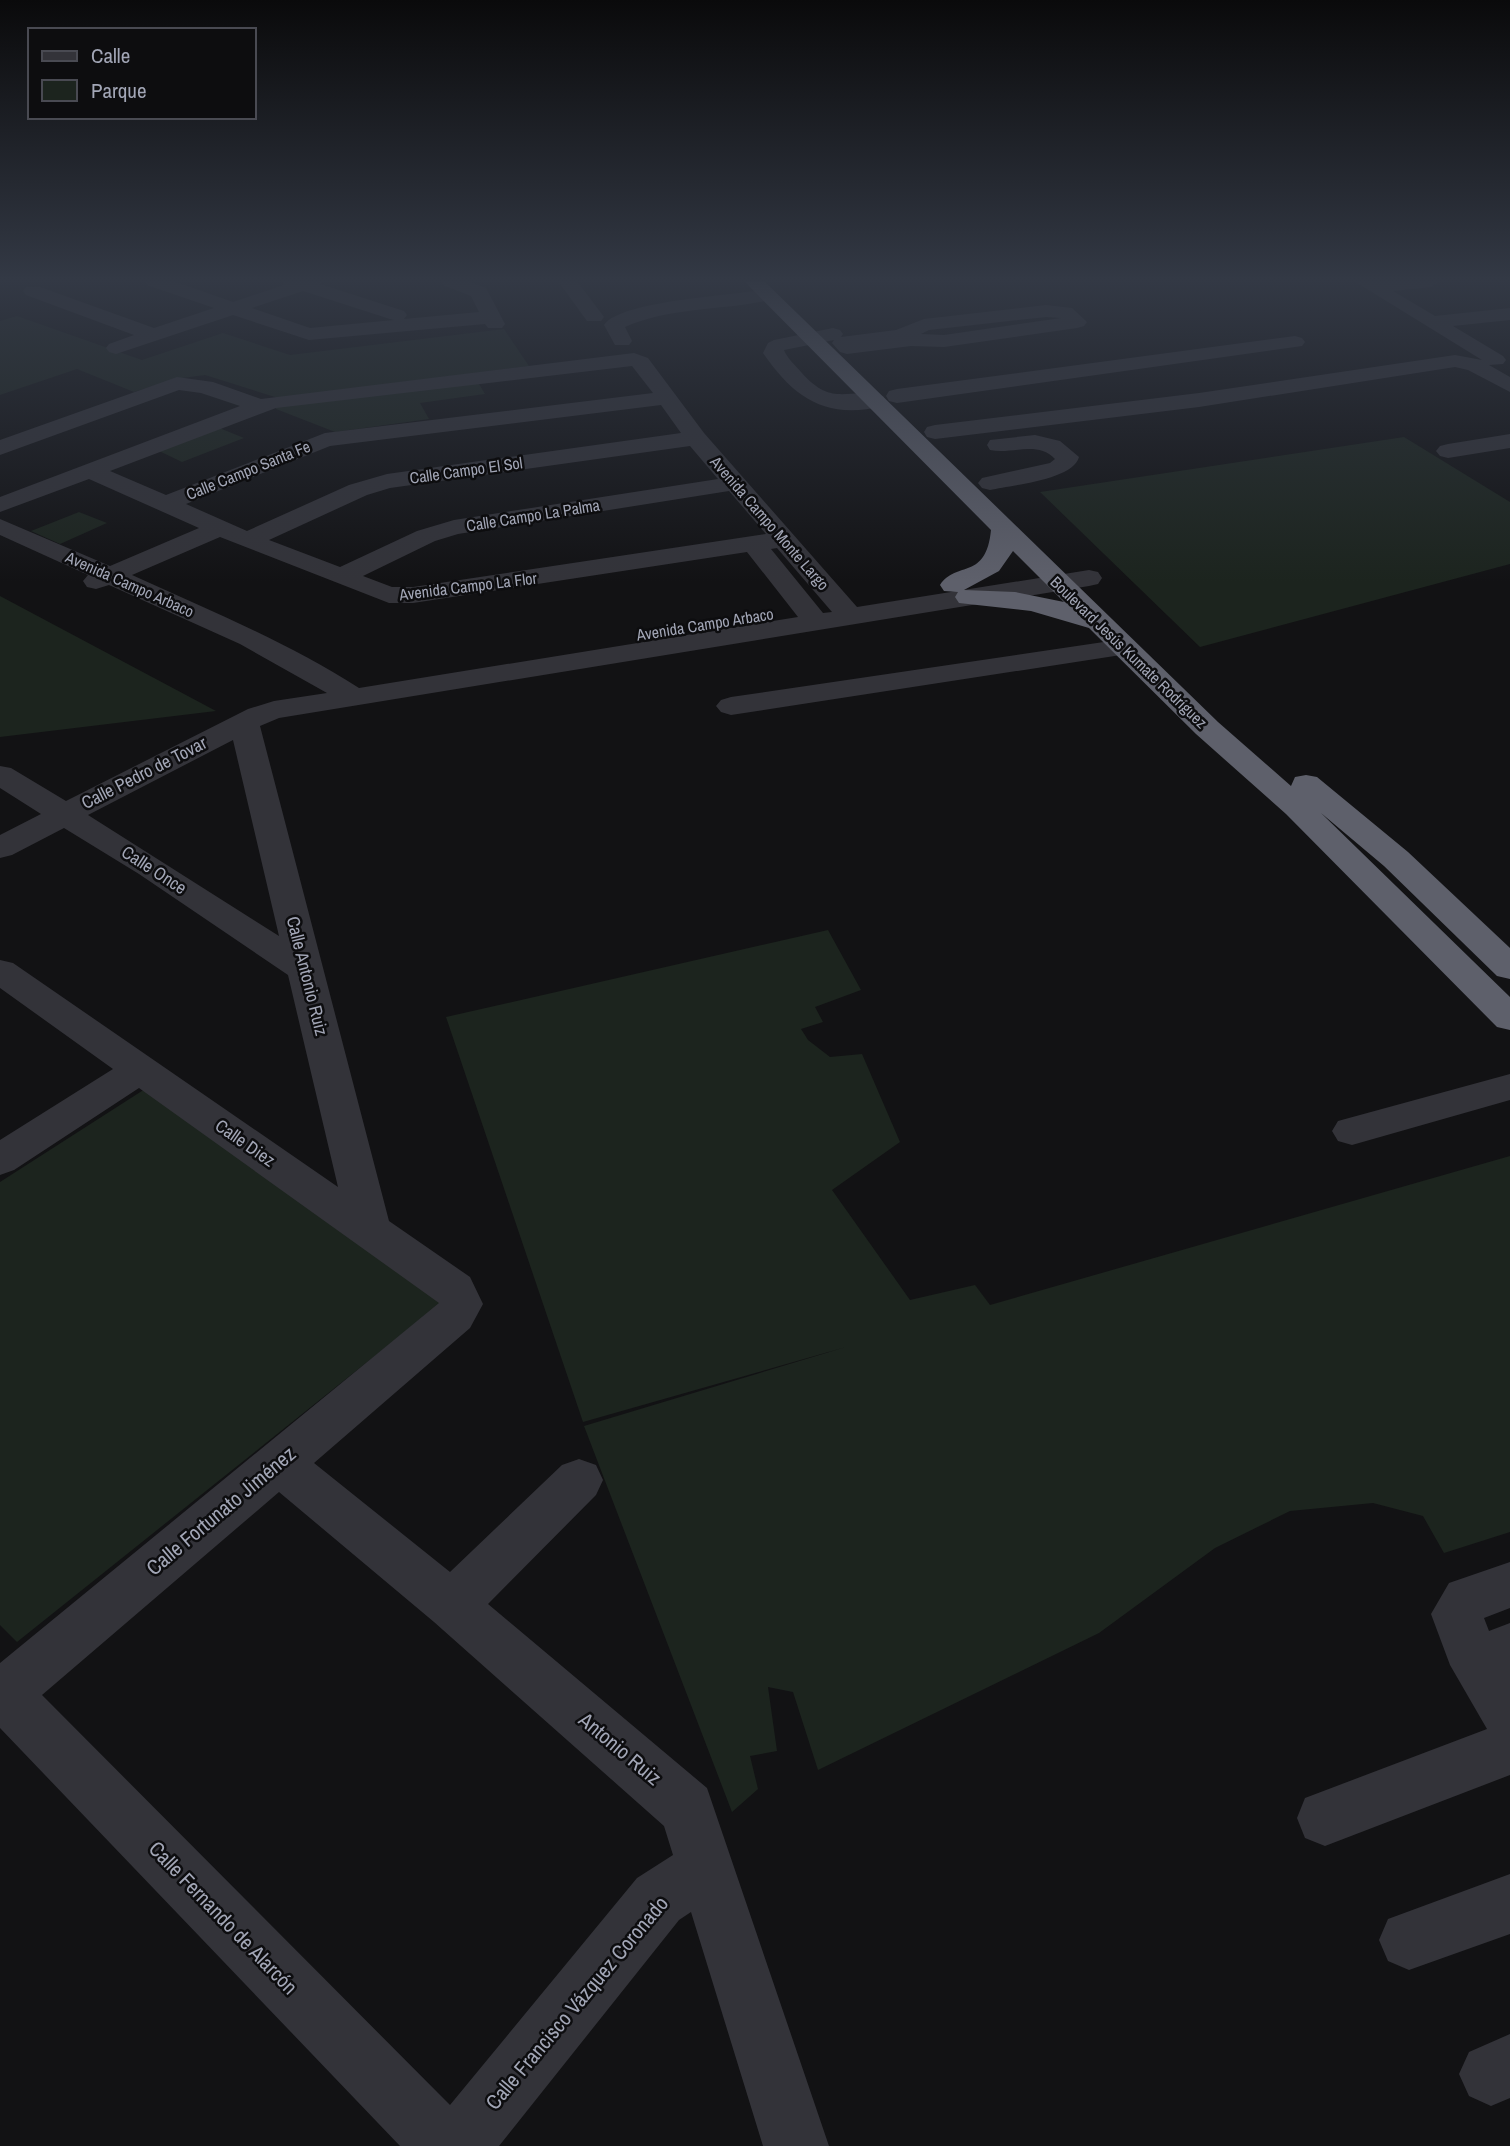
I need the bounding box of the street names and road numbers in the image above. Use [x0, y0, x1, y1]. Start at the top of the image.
street label: Calle Campo Santa Fe [183, 435, 313, 505]
street label: Avenida Campo Monte Largo [705, 450, 834, 595]
street label: Calle Campo El Sol [408, 451, 524, 489]
street label: Calle Campo La Palma [465, 493, 602, 536]
street label: Avenida Campo Arbaco [61, 545, 198, 622]
street label: Avenida Campo La Flor [397, 567, 539, 605]
street label: Boulevard Jesús Kumate Rodríguez [1046, 571, 1212, 733]
street label: Avenida Campo Arbaco [634, 602, 775, 646]
street label: Calle Pedro de Tovar [77, 730, 211, 815]
street label: Calle Once [117, 839, 192, 900]
street label: Calle Antonio Ruiz [281, 914, 334, 1038]
street label: Calle Diez [210, 1113, 280, 1172]
street label: Calle Fortunato Jiménez [140, 1439, 302, 1582]
street label: Antonio Ruiz [572, 1705, 668, 1792]
street label: Calle Fernando de Alarcón [142, 1835, 304, 2001]
street label: Calle Francisco Vázquez Coronado [479, 1890, 675, 2116]

